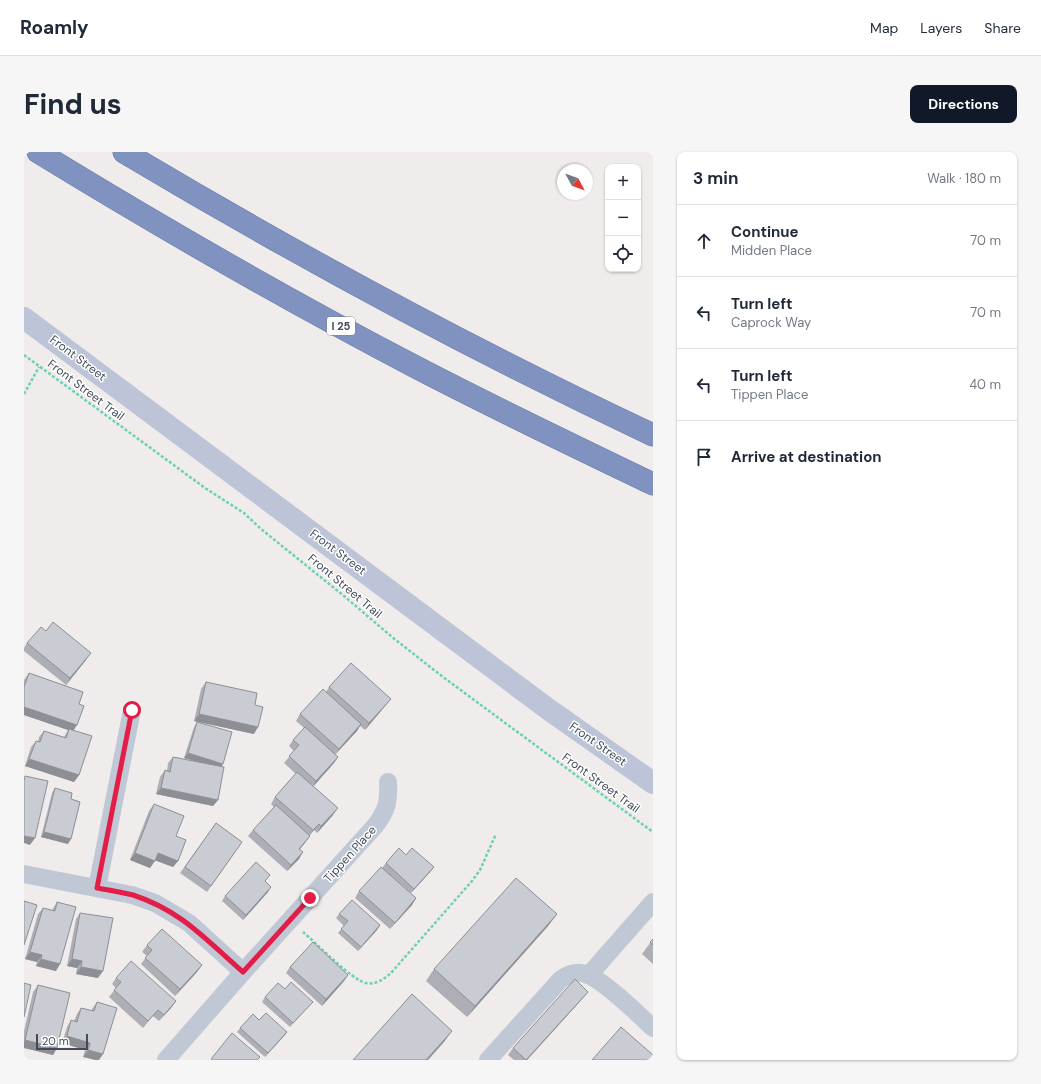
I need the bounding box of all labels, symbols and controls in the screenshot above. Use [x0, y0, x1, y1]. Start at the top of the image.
text: Roamly [20, 15, 89, 40]
text: Map [870, 19, 898, 37]
text: Layers [920, 19, 962, 37]
text: Share [984, 19, 1021, 37]
button: Directions [910, 85, 1017, 123]
text: Find us [24, 86, 122, 123]
north arrow [557, 164, 593, 200]
map controls [605, 164, 641, 272]
button: + [605, 164, 641, 200]
text: 3 min [693, 167, 738, 189]
text: Walk · 180 m [927, 170, 1001, 187]
button: − [605, 200, 641, 236]
text: Continue [731, 222, 799, 242]
icon: ahead [693, 230, 715, 252]
text: 70 m [970, 232, 1001, 249]
button: locate [605, 236, 641, 272]
text: Midden Place [731, 242, 812, 259]
text: Turn left [731, 294, 792, 314]
icon: left [693, 302, 715, 324]
text: 70 m [970, 304, 1001, 321]
text: Caprock Way [731, 314, 811, 331]
road number: I 25 [327, 317, 355, 335]
street label: Front Street [47, 332, 110, 385]
street label: Front Street Trail [44, 356, 128, 424]
text: Turn left [731, 366, 792, 386]
icon: left [693, 374, 715, 396]
text: 40 m [969, 376, 1001, 393]
text: Tippen Place [731, 386, 808, 403]
icon: arrive [693, 446, 715, 468]
text: Arrive at destination [731, 447, 882, 467]
street label: Front Street [307, 526, 370, 579]
street label: Front Street Trail [304, 550, 386, 622]
route start [123, 701, 141, 719]
street label: Front Street [566, 718, 630, 770]
street label: Front Street Trail [559, 749, 643, 817]
street label: Tippen Place [320, 822, 380, 886]
route end [301, 889, 319, 907]
scale bar [36, 1032, 88, 1051]
text: 20 m [42, 1034, 68, 1048]

